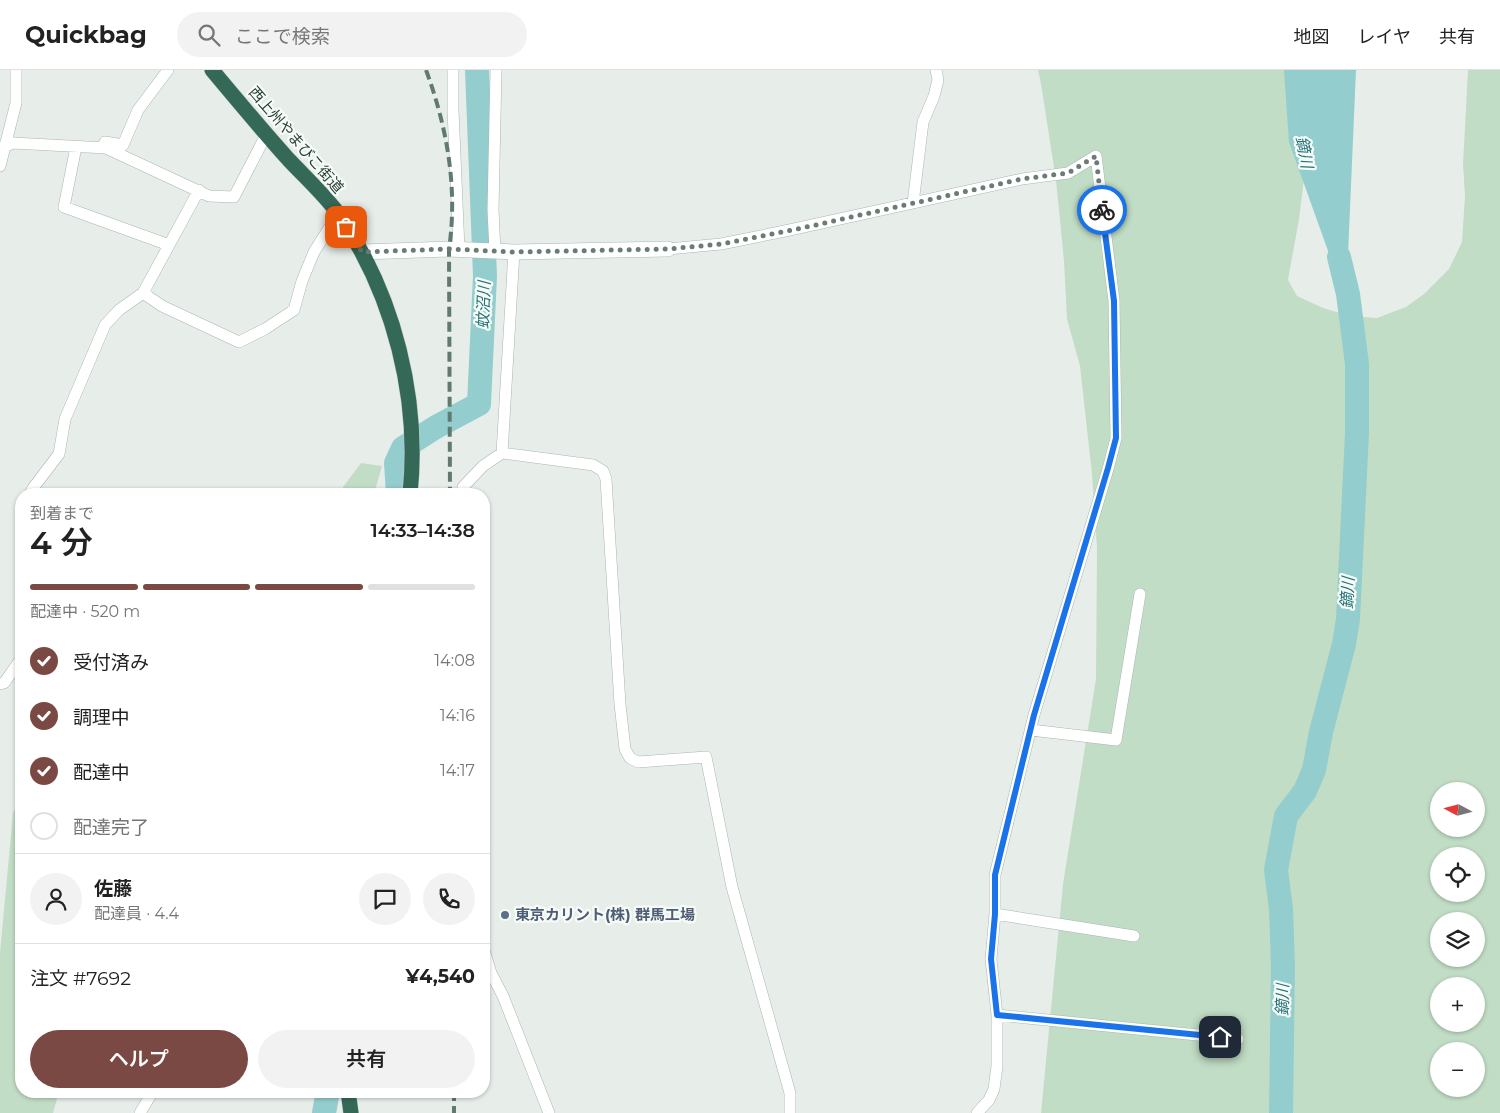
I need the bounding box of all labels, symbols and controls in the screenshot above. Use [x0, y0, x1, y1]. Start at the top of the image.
search box [177, 12, 527, 57]
text: Quickbag [25, 20, 147, 49]
icon: search [195, 21, 223, 49]
text: ここで検索 [235, 25, 330, 48]
text: 地図 [1294, 26, 1330, 48]
text: レイヤ [1358, 26, 1411, 48]
text: 共有 [1439, 26, 1475, 48]
street label: 西上州やまびこ街道 [245, 82, 348, 197]
water label: 鏑川 [1292, 135, 1317, 172]
courier [1077, 185, 1127, 235]
icon: bike [1088, 196, 1116, 224]
pin [325, 206, 367, 248]
icon: bag [332, 213, 360, 241]
water label: 蚊沼川 [473, 279, 494, 329]
text: 到着まで [30, 504, 94, 523]
text: 14:33–14:38 [371, 519, 475, 542]
text: 4 分 [30, 523, 93, 562]
water label: 鏑川 [1337, 575, 1358, 610]
text: 配達中 · 520 m [30, 602, 140, 621]
icon: check [30, 647, 58, 675]
text: 受付済み [73, 651, 149, 674]
text: 14:08 [434, 651, 475, 670]
icon: check [30, 702, 58, 730]
text: 調理中 [73, 706, 130, 729]
text: 14:16 [440, 706, 475, 725]
icon: check [30, 757, 58, 785]
text: 配達中 [73, 761, 130, 784]
text: 14:17 [440, 761, 475, 780]
north arrow [1430, 782, 1485, 838]
map controls [1430, 782, 1485, 1097]
text: 配達完了 [73, 816, 149, 839]
button: locate [1430, 847, 1485, 902]
button: person [30, 873, 82, 925]
button: chat [359, 873, 411, 925]
button: phone [423, 873, 475, 925]
text: 佐藤 [94, 877, 132, 900]
text: 配達員 · 4.4 [94, 904, 179, 923]
place label: 東京カリント(株) 群馬工場 [515, 905, 695, 924]
marker: 東京カリント(株) 群馬工場 [499, 909, 511, 921]
button: layers [1430, 912, 1485, 967]
text: ¥4,540 [405, 965, 475, 988]
text: 注文 #7692 [30, 967, 131, 990]
button: + [1430, 977, 1485, 1032]
water label: 鏑川 [1273, 982, 1292, 1016]
pin [1199, 1016, 1241, 1058]
icon: home [1206, 1023, 1234, 1051]
button: ヘルプ [30, 1030, 248, 1088]
button: 共有 [258, 1030, 475, 1088]
button: − [1430, 1042, 1485, 1097]

